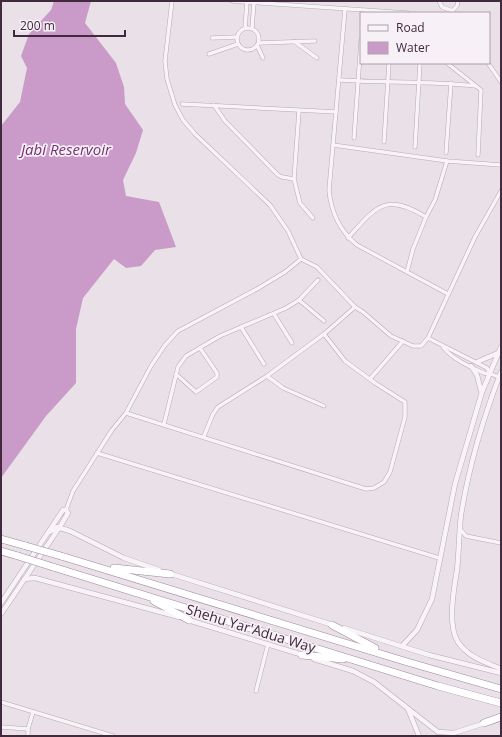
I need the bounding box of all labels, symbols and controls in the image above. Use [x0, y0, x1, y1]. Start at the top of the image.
scale bar [14, 12, 125, 38]
legend [360, 12, 490, 64]
text: 200 m [20, 17, 55, 34]
text: Road [396, 19, 425, 36]
text: Water [396, 39, 430, 56]
water label: Jabi Reservoir [18, 139, 112, 159]
street label: Shehu Yar'Adua Way [184, 599, 319, 657]

